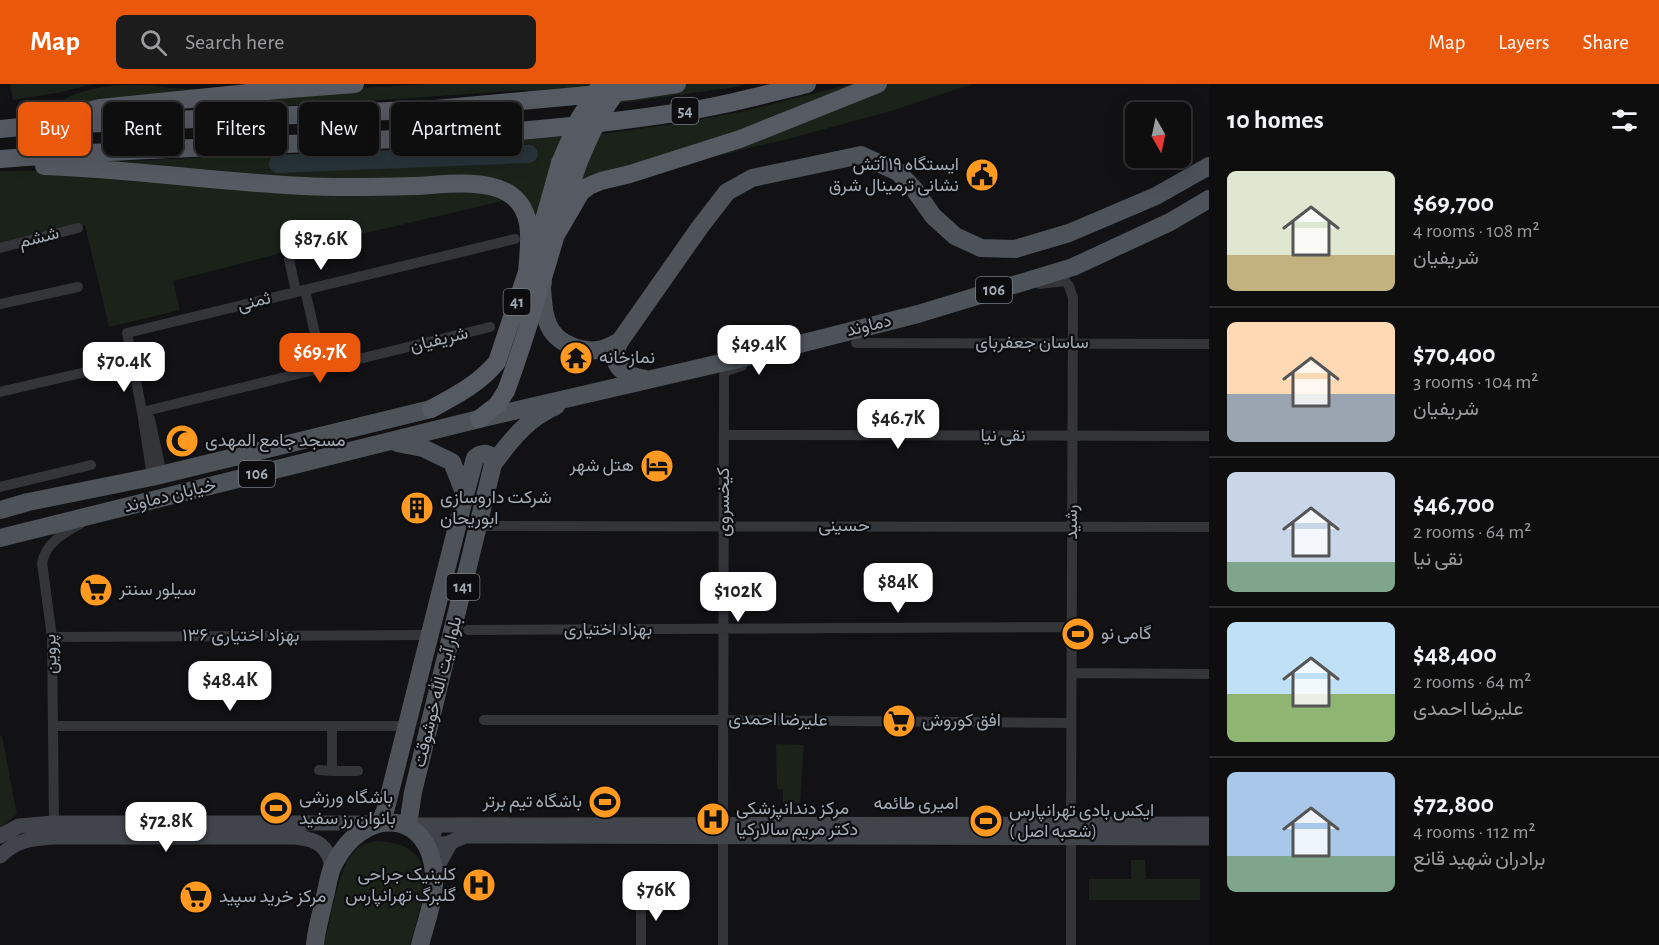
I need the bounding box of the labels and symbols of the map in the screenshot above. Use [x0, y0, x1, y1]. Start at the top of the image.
road number: 54 [672, 98, 698, 124]
north arrow [1125, 102, 1191, 168]
place label: ایستگاه ۱۹ آتش نشانی ترمینال شرق [829, 155, 959, 196]
public building icon: ایستگاه ۱۹ آتش نشانی ترمینال شرق [964, 157, 1000, 193]
pin: $87.6K [272, 220, 370, 271]
street label: ششم [17, 224, 61, 254]
road number: 106 [976, 277, 1012, 303]
street label: ثمنی [236, 289, 273, 316]
road number: 41 [504, 289, 530, 315]
street label: دماوند [845, 312, 894, 341]
street label: شریفیان [408, 324, 470, 357]
pin: $49.4K [710, 325, 808, 376]
pin: $69.7K [271, 333, 369, 384]
street label: ساسان جعفربای [975, 334, 1089, 353]
temple icon: نمازخانه [558, 340, 594, 376]
pin: $70.4K [75, 342, 173, 393]
place label: نمازخانه [599, 349, 655, 368]
pin: $46.7K [849, 399, 947, 450]
mosque icon: مسجد جامع المهدی [164, 423, 200, 459]
street label: نقی نیا [980, 427, 1026, 446]
place label: مسجد جامع المهدی [205, 432, 346, 452]
hotel icon: هتل شهر [639, 448, 675, 484]
place label: هتل شهر [568, 457, 634, 476]
road number: 106 [239, 461, 275, 487]
street label: کیخسروی [715, 467, 734, 537]
street label: خیابان دماوند [122, 476, 218, 517]
place label: شرکت داروسازی ابوریحان [440, 489, 552, 529]
building icon: شرکت داروسازی ابوریحان [399, 490, 435, 526]
street label: رشید [1063, 504, 1082, 540]
street label: حسینی [818, 517, 870, 536]
pin: $84K [862, 563, 934, 614]
supermarket icon: سیلور سنتر [78, 572, 114, 608]
pin: $102K [696, 572, 780, 623]
road number: 141 [446, 574, 480, 600]
place label: سیلور سنتر [118, 581, 196, 600]
street label: بلوار آیت الله خوشوقت [408, 614, 466, 769]
sports icon: گامی نو [1060, 616, 1096, 652]
street label: بهزاد اختیاری [564, 621, 652, 640]
place label: گامی نو [1101, 624, 1151, 644]
street label: بهزاد اختیاری ۱۳۶ [182, 627, 300, 646]
street label: پروین [41, 634, 63, 674]
pin: $48.4K [181, 661, 279, 712]
supermarket icon: افق کوروش [881, 703, 917, 739]
street label: علیرضا احمدی [728, 710, 828, 731]
place label: افق کوروش [922, 712, 1001, 731]
sports icon: باشگاه تیم برتر [587, 784, 623, 820]
place label: باشگاه ورزشی بانوان رز سفید [299, 788, 396, 829]
sports icon: باشگاه ورزشی بانوان رز سفید [258, 790, 294, 826]
place label: باشگاه تیم برتر [482, 792, 582, 813]
street label: امیری طائمه [873, 795, 959, 814]
place label: مرکز دندانپزشکی دکتر مریم سالارکیا [736, 800, 858, 841]
hospital icon: مرکز دندانپزشکی دکتر مریم سالارکیا [695, 801, 731, 837]
pin: $72.8K [117, 802, 215, 853]
place label: ایکس بادی تهرانپارس ( شعبه اصل) [1009, 802, 1154, 842]
sports icon: ایکس بادی تهرانپارس ( شعبه اصل) [968, 803, 1004, 839]
place label: کلینیک جراحی گلبرگ تهرانپارس [345, 866, 456, 907]
hospital icon: کلینیک جراحی گلبرگ تهرانپارس [461, 867, 497, 903]
pin: $76K [620, 871, 692, 922]
supermarket icon: مرکز خرید سپید [178, 879, 214, 915]
place label: مرکز خرید سپید [219, 888, 326, 908]

